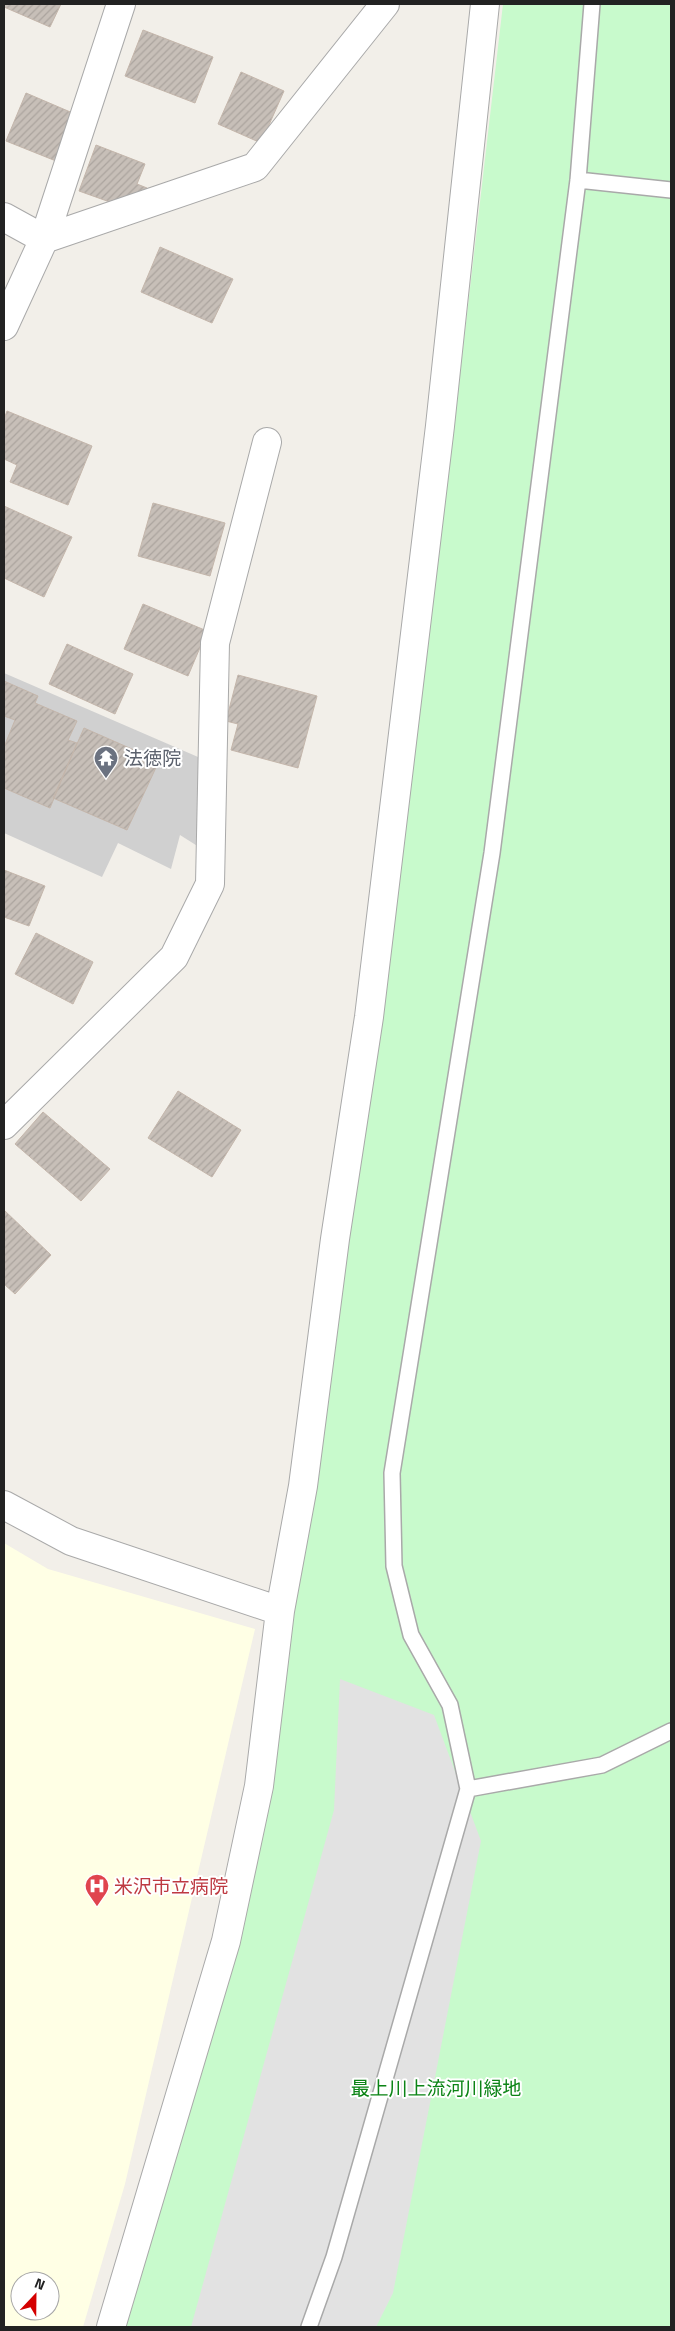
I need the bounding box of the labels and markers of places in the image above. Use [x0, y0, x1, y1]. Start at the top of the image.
place label: 法徳院 [124, 743, 181, 772]
temple icon: 法徳院 [93, 745, 119, 779]
place label: 米沢市立病院 [114, 1871, 228, 1900]
hospital icon: 米沢市立病院 [84, 1873, 110, 1907]

